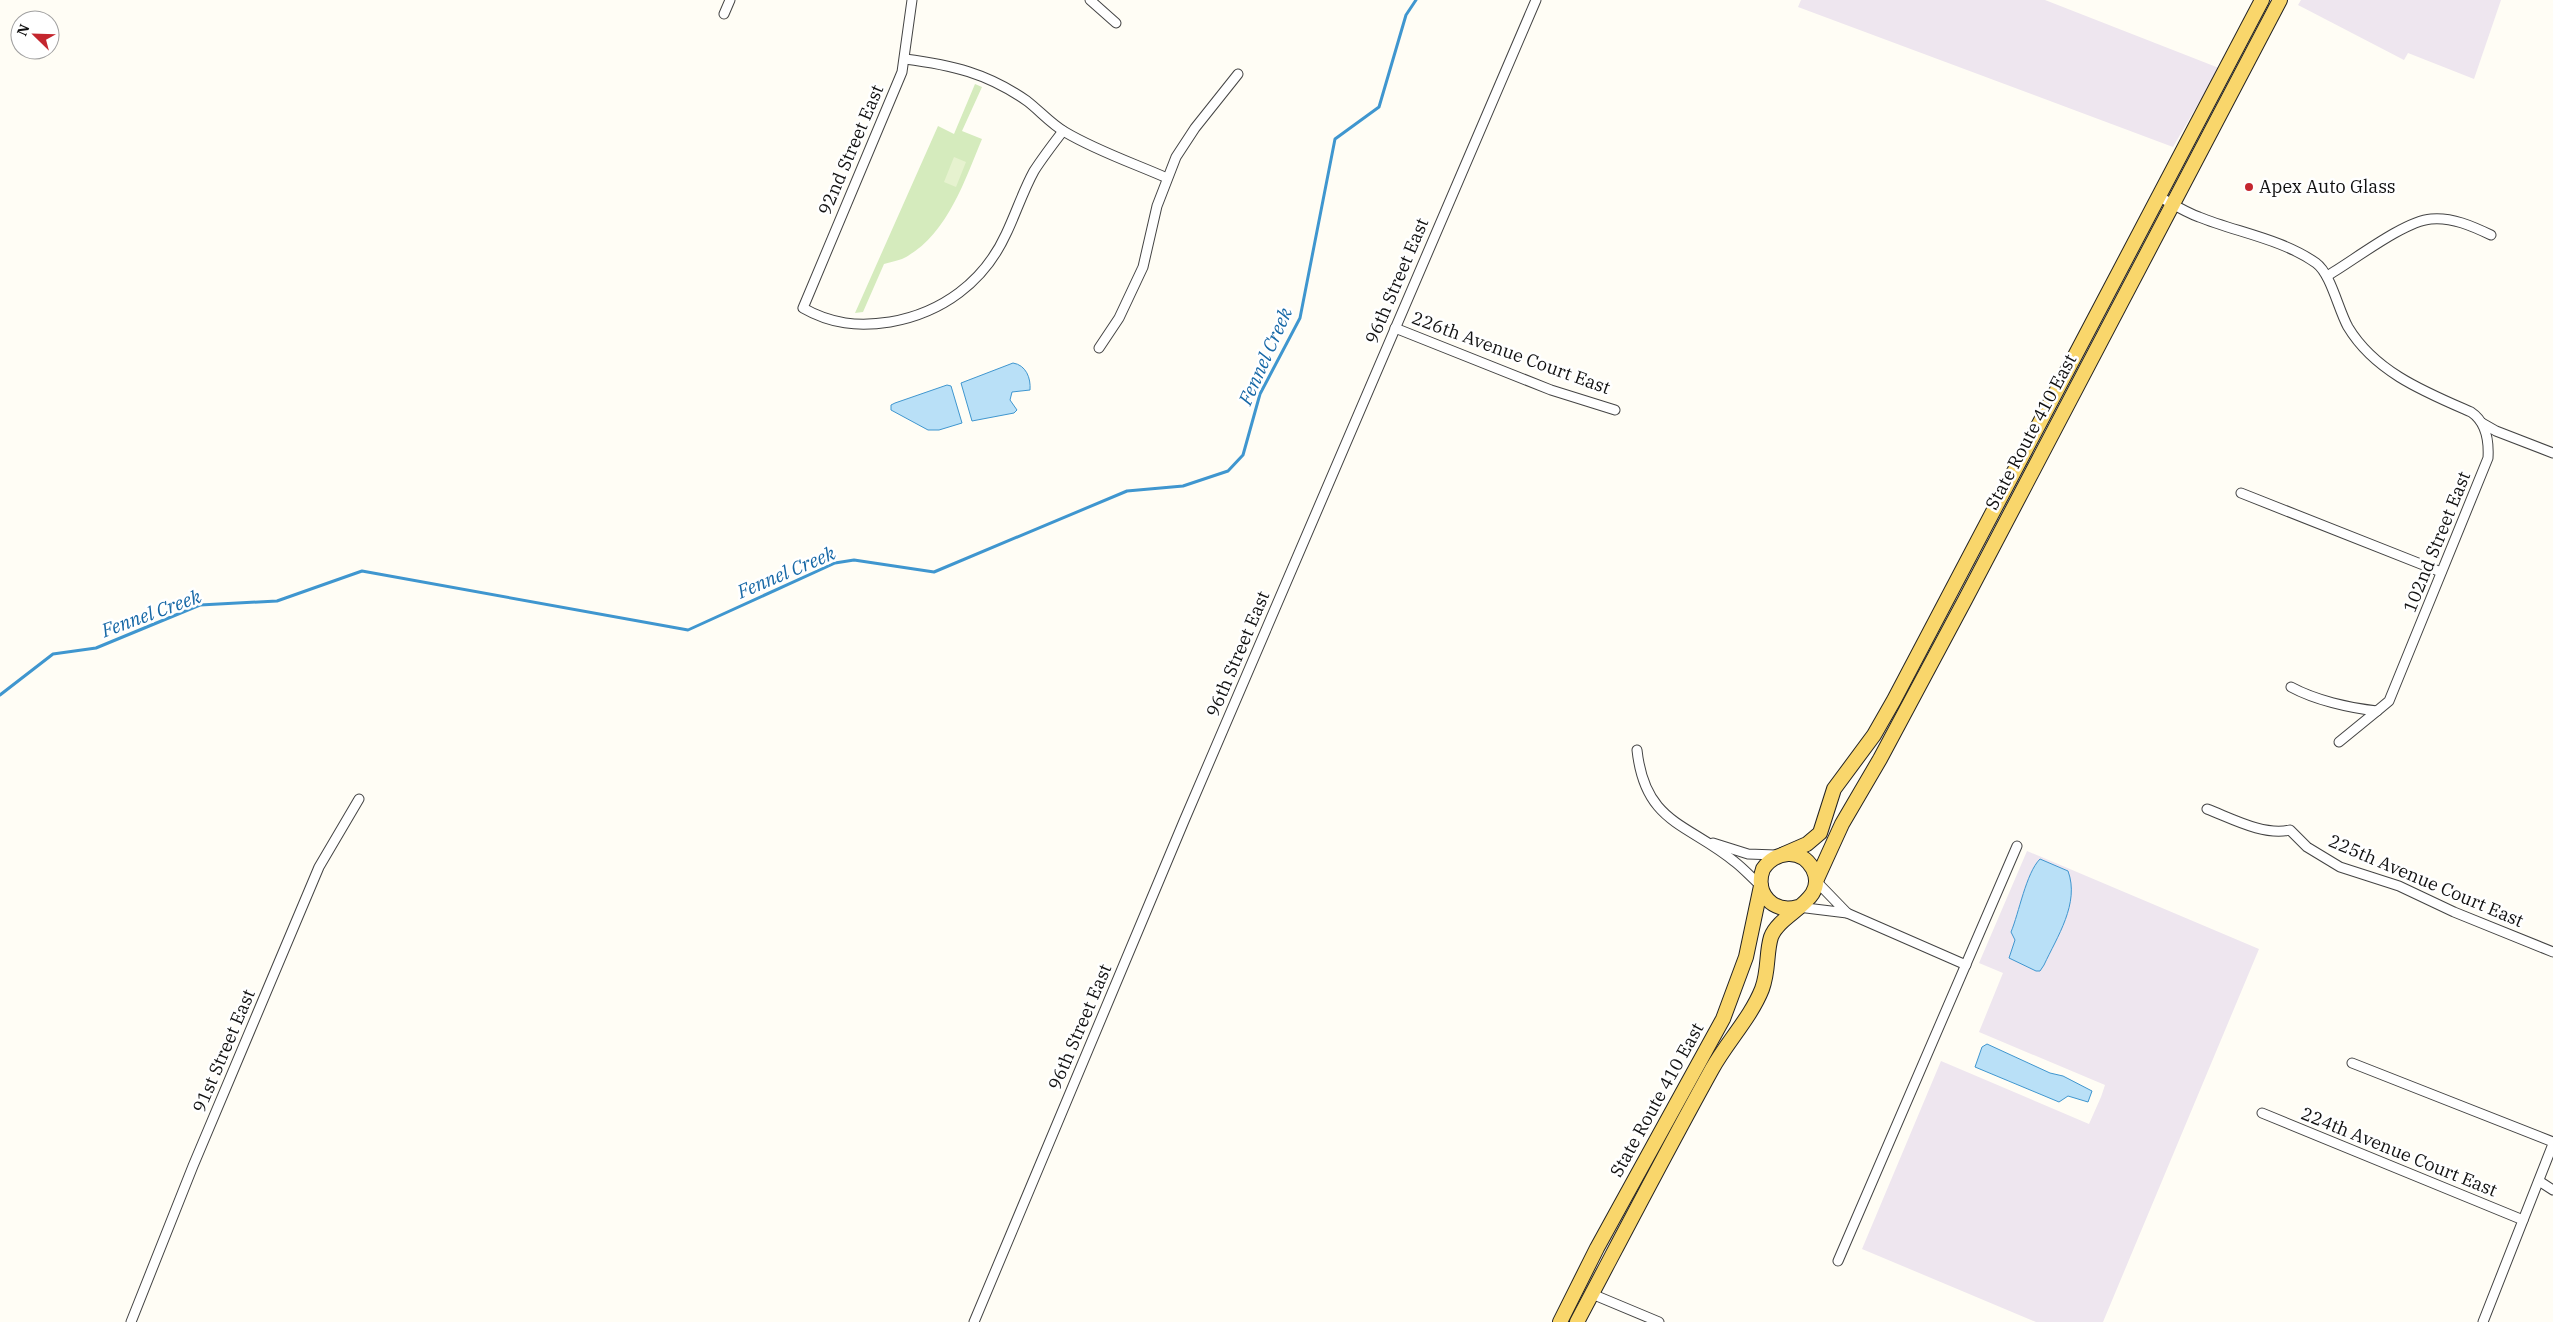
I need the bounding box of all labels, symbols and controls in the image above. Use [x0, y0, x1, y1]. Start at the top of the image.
north arrow [10, 10, 60, 60]
text: N [13, 21, 33, 39]
street label: 92nd Street East [813, 81, 888, 218]
place label: Apex Auto Glass [2259, 175, 2396, 198]
marker: Apex Auto Glass [2243, 181, 2255, 193]
street label: 96th Street East [1360, 214, 1433, 347]
water label: Fennel Creek [1232, 303, 1298, 409]
street label: 226th Avenue Court East [1409, 306, 1614, 399]
street label: State Route 410 East [1980, 350, 2081, 514]
street label: 102nd Street East [2398, 468, 2475, 616]
water label: Fennel Creek [732, 540, 840, 604]
water label: Fennel Creek [97, 584, 205, 642]
street label: 96th Street East [1201, 587, 1274, 720]
street label: 225th Avenue Court East [2325, 829, 2527, 932]
street label: 96th Street East [1043, 960, 1116, 1093]
street label: 91st Street East [187, 986, 260, 1116]
street label: State Route 410 East [1605, 1019, 1709, 1181]
street label: 224th Avenue Court East [2298, 1102, 2501, 1201]

